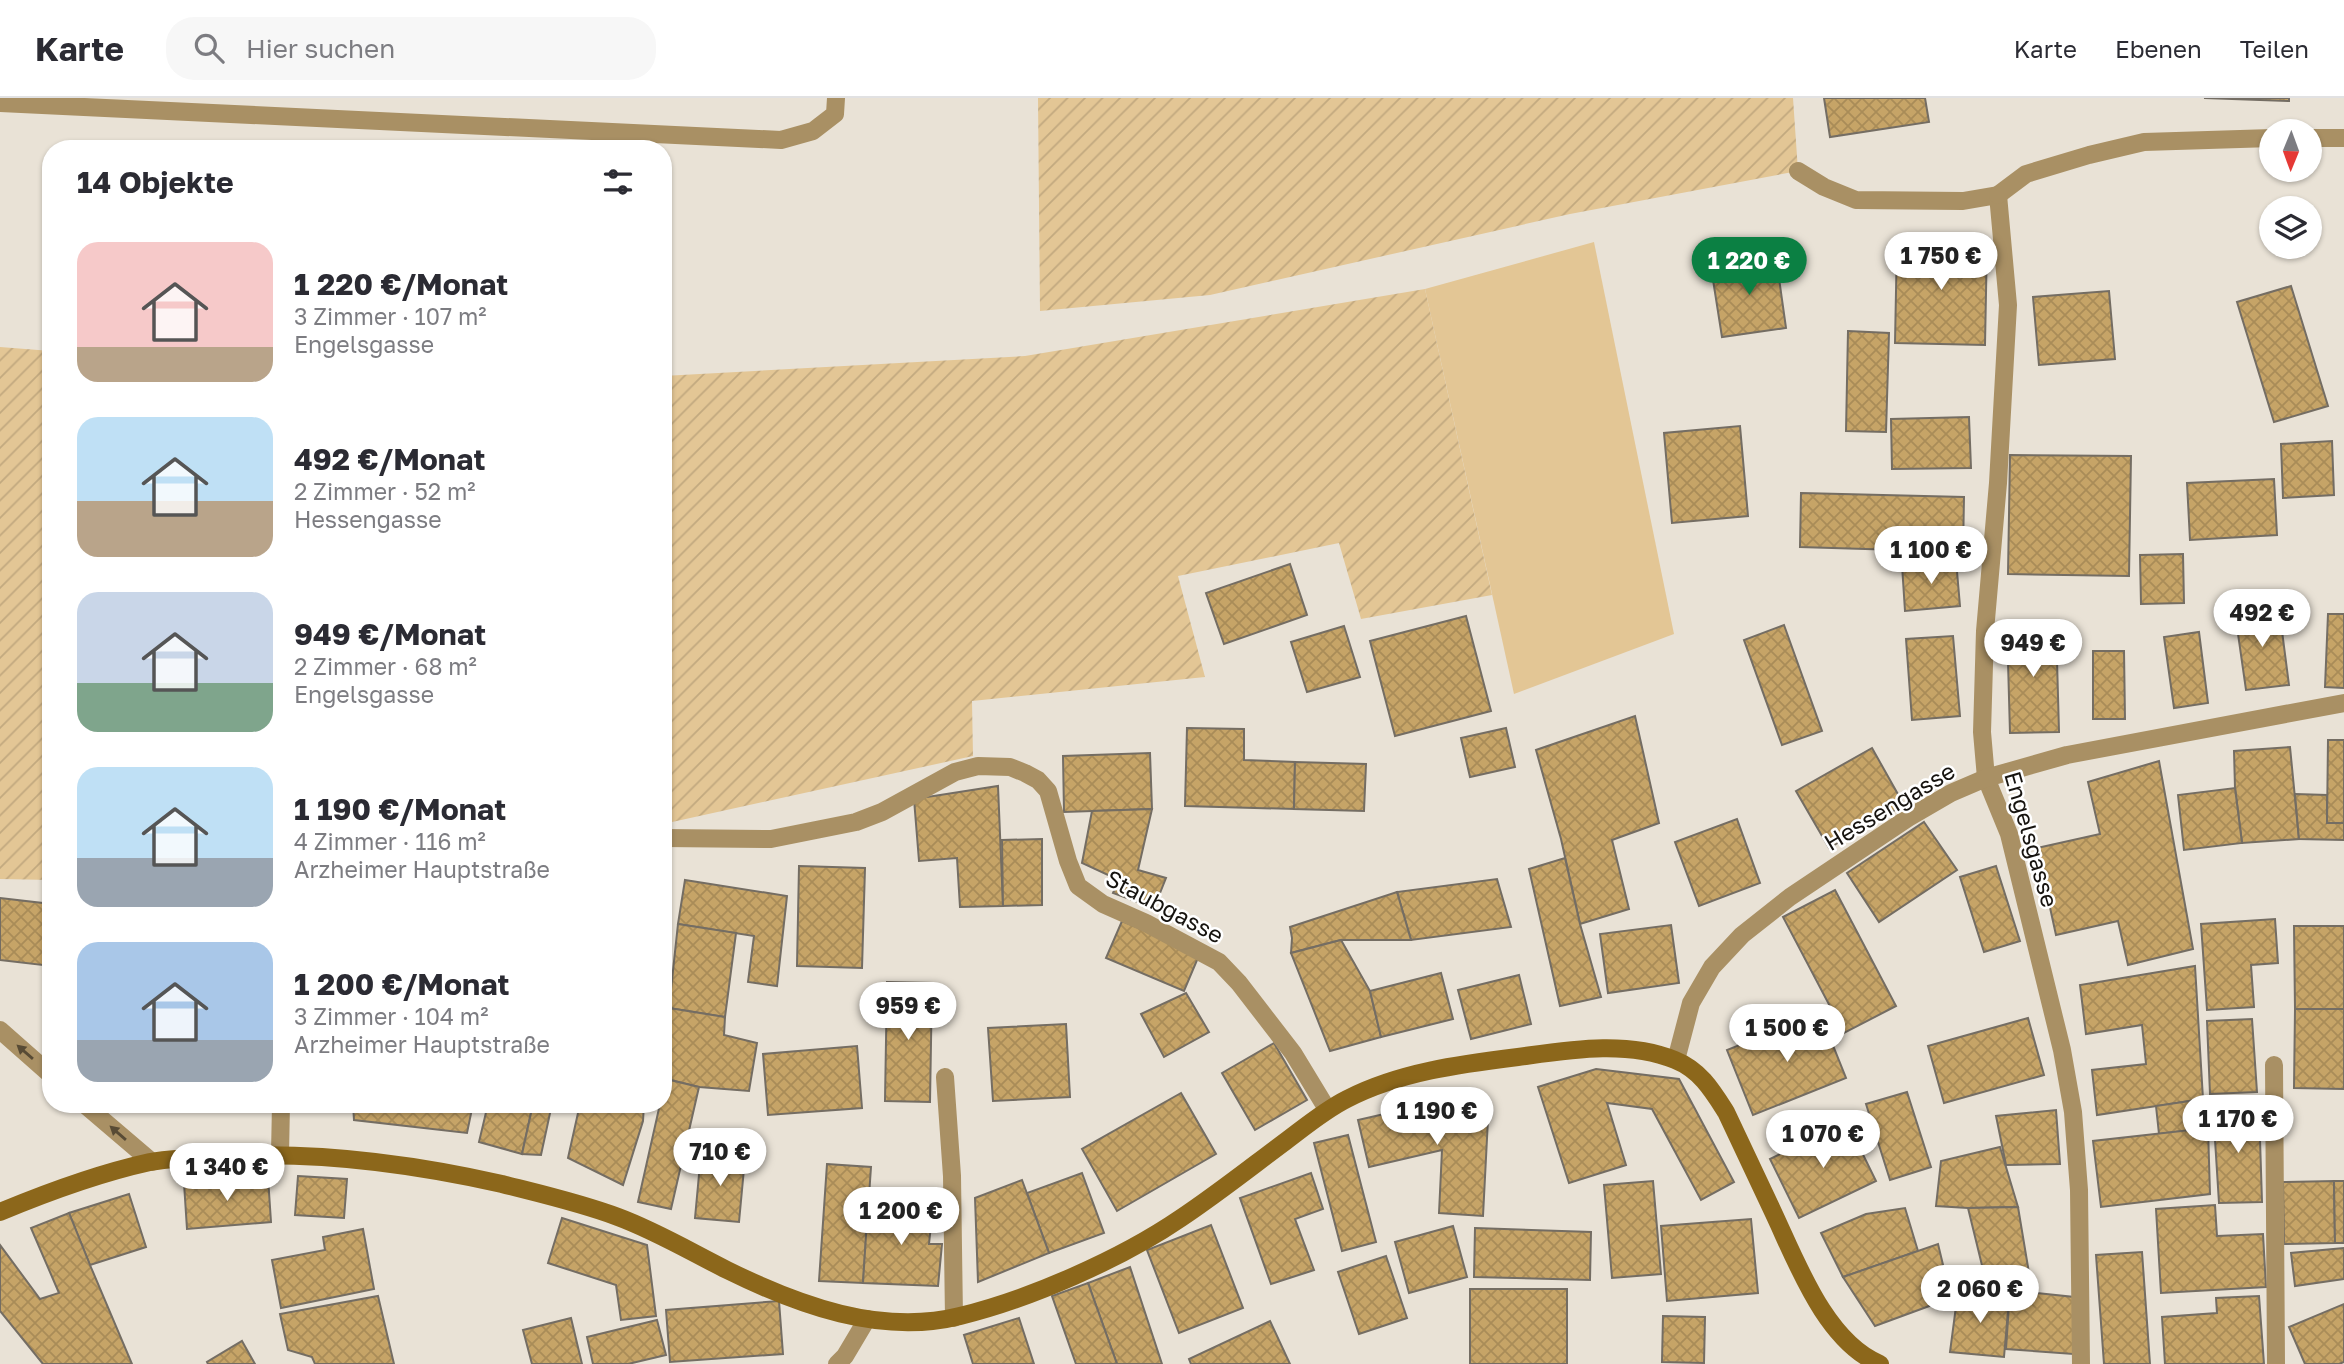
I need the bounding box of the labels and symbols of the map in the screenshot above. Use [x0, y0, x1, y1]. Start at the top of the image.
north arrow [2259, 119, 2322, 182]
pin: 1 750 € [1876, 232, 2006, 292]
pin: 1 220 € [1684, 238, 1814, 297]
pin: 1 100 € [1866, 526, 1996, 586]
pin: 492 € [2213, 589, 2311, 649]
pin: 949 € [1984, 620, 2082, 679]
street label: Hessengasse [1819, 756, 1959, 856]
street label: Engelsgasse [1999, 768, 2065, 910]
street label: Staubgasse [1101, 863, 1229, 949]
pin: 959 € [859, 982, 957, 1042]
pin: 1 500 € [1722, 1004, 1852, 1064]
one-way arrow [17, 1045, 34, 1061]
pin: 1 190 € [1372, 1088, 1502, 1147]
pin: 1 170 € [2173, 1096, 2303, 1155]
pin: 1 070 € [1758, 1110, 1888, 1170]
one-way arrow [109, 1125, 127, 1141]
pin: 710 € [671, 1128, 769, 1188]
pin: 1 340 € [162, 1144, 292, 1203]
pin: 1 200 € [836, 1188, 966, 1247]
pin: 2 060 € [1915, 1266, 2045, 1325]

